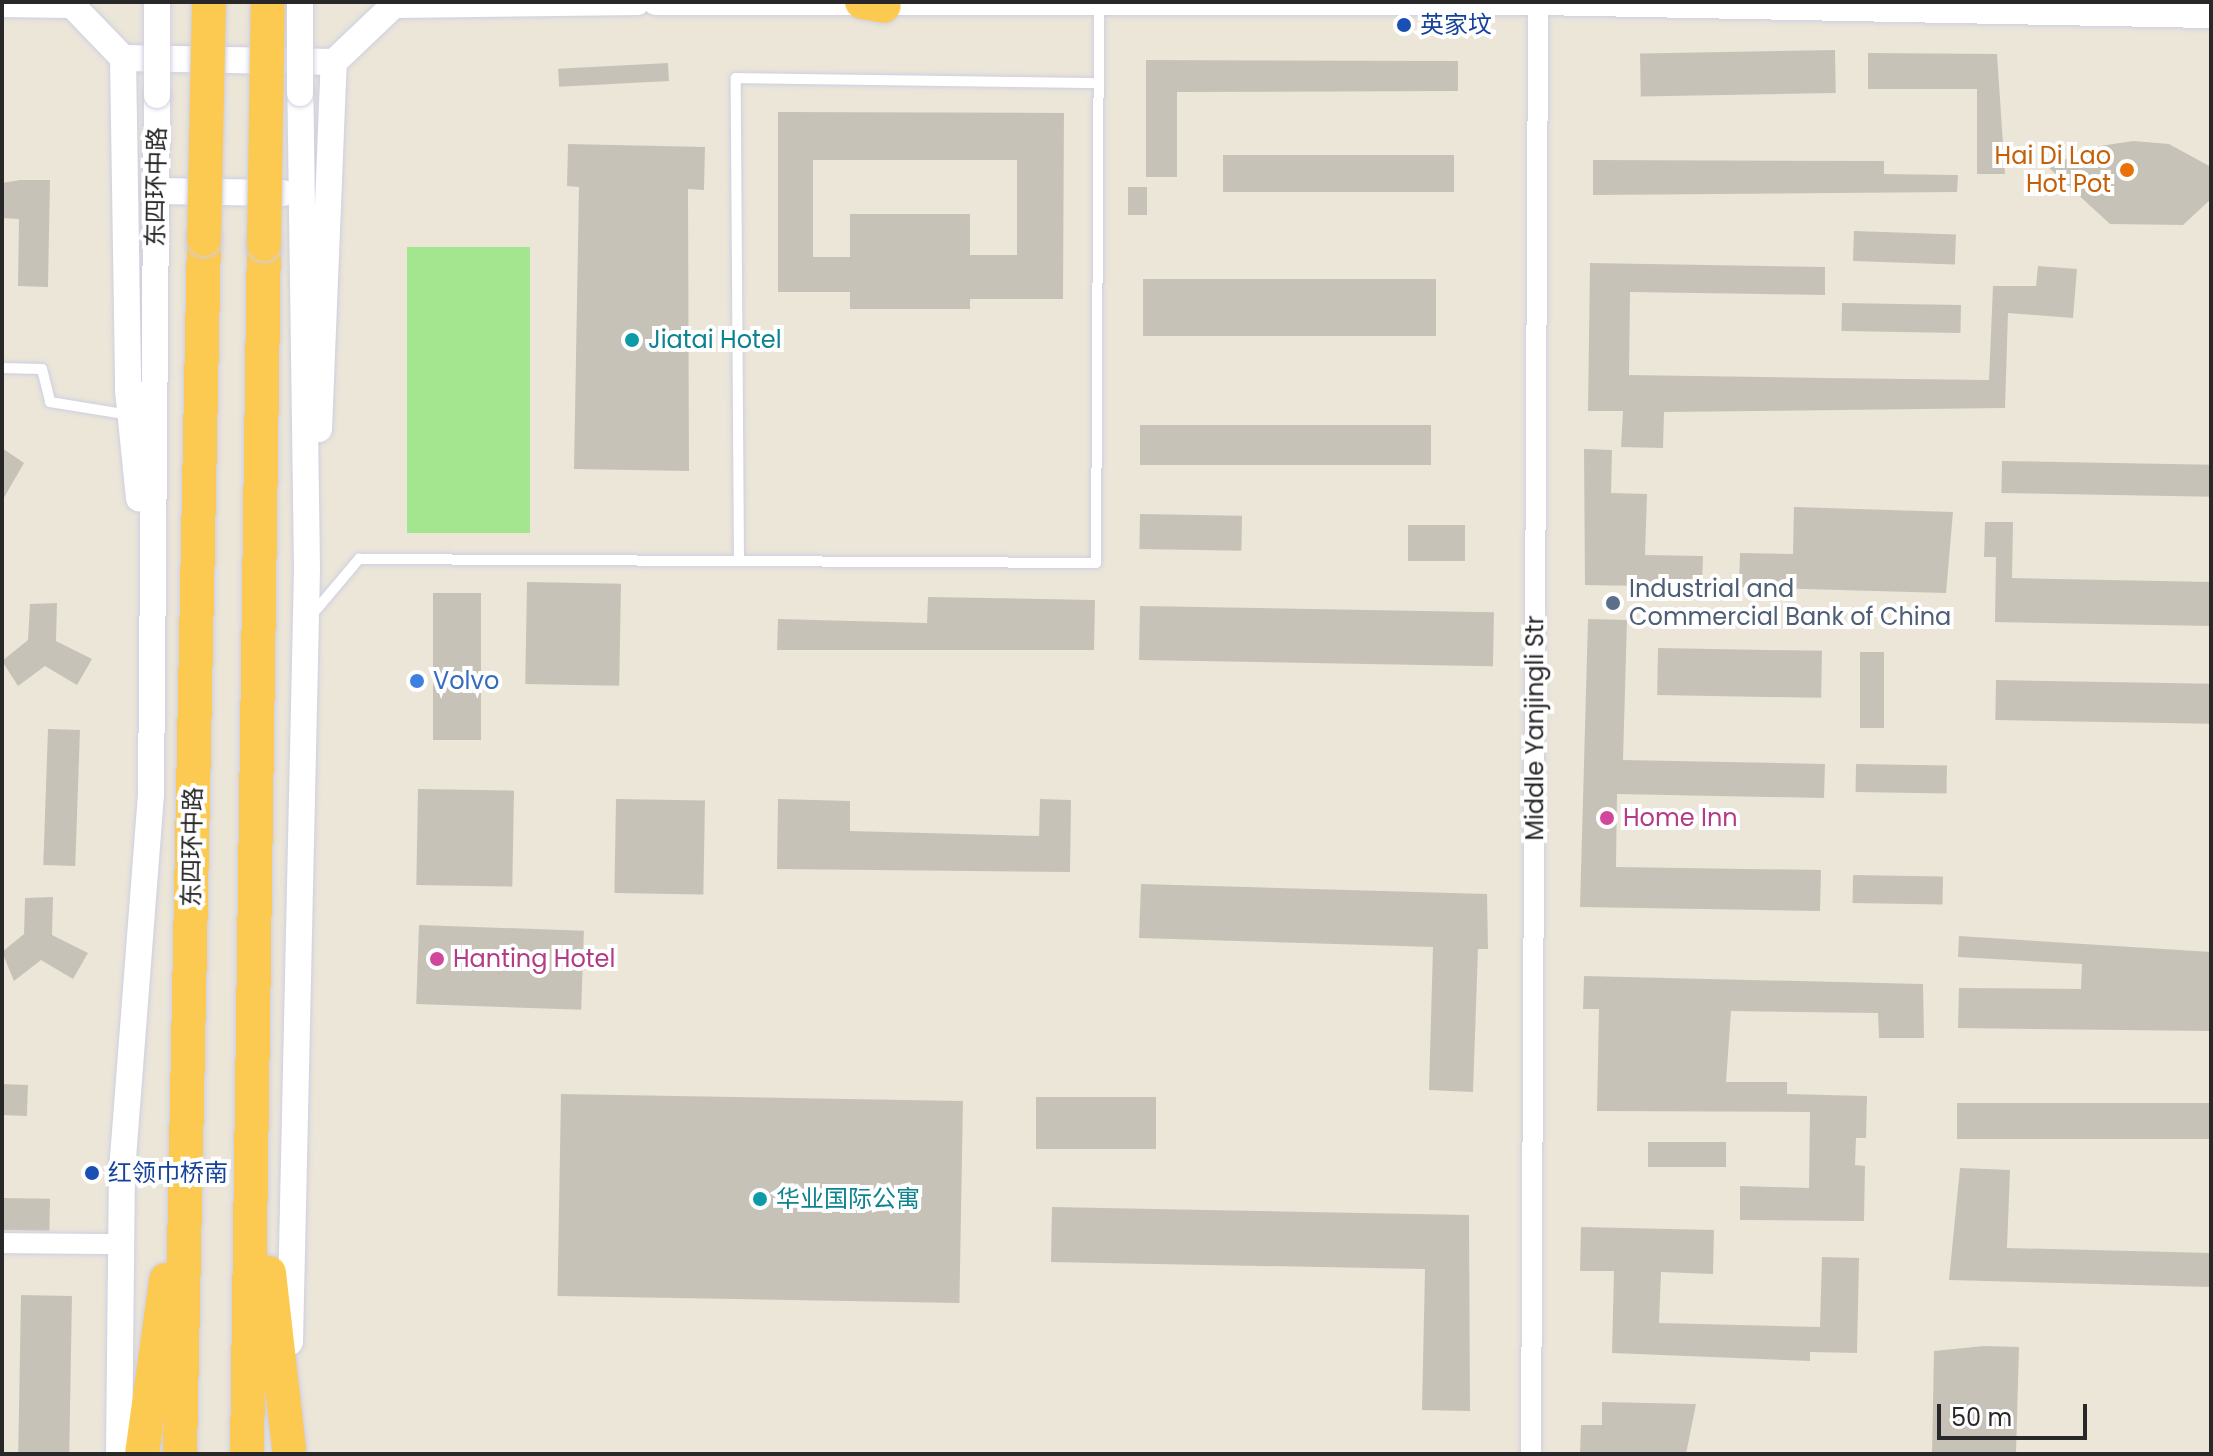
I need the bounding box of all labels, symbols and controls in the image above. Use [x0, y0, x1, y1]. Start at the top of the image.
place label: 英家坟 [1420, 11, 1492, 39]
marker: 英家坟 [1395, 16, 1413, 34]
street label: 东四环中路 [141, 127, 171, 247]
place label: Hai Di Lao Hot Pot [1995, 142, 2111, 198]
marker: Hai Di Lao Hot Pot [2118, 161, 2136, 179]
place label: Jiatai Hotel [648, 326, 782, 354]
marker: Jiatai Hotel [623, 331, 641, 349]
place label: Industrial and Commercial Bank of China [1629, 575, 1951, 631]
marker: Industrial and Commercial Bank of China [1604, 594, 1622, 612]
street label: Middle Yanjingli Str [1521, 615, 1549, 841]
place label: Volvo [433, 667, 499, 695]
marker: Volvo [408, 672, 426, 690]
street label: 东四环中路 [177, 787, 207, 907]
place label: Home Inn [1623, 804, 1738, 832]
marker: Home Inn [1598, 809, 1616, 827]
place label: Hanting Hotel [453, 945, 615, 973]
marker: Hanting Hotel [428, 950, 446, 968]
place label: 红领巾桥南 [108, 1159, 228, 1187]
marker: 红领巾桥南 [83, 1164, 101, 1182]
place label: 华业国际公寓 [776, 1185, 920, 1213]
marker: 华业国际公寓 [751, 1190, 769, 1208]
scale bar [1941, 1388, 2091, 1438]
text: 50 m [1951, 1401, 2012, 1434]

